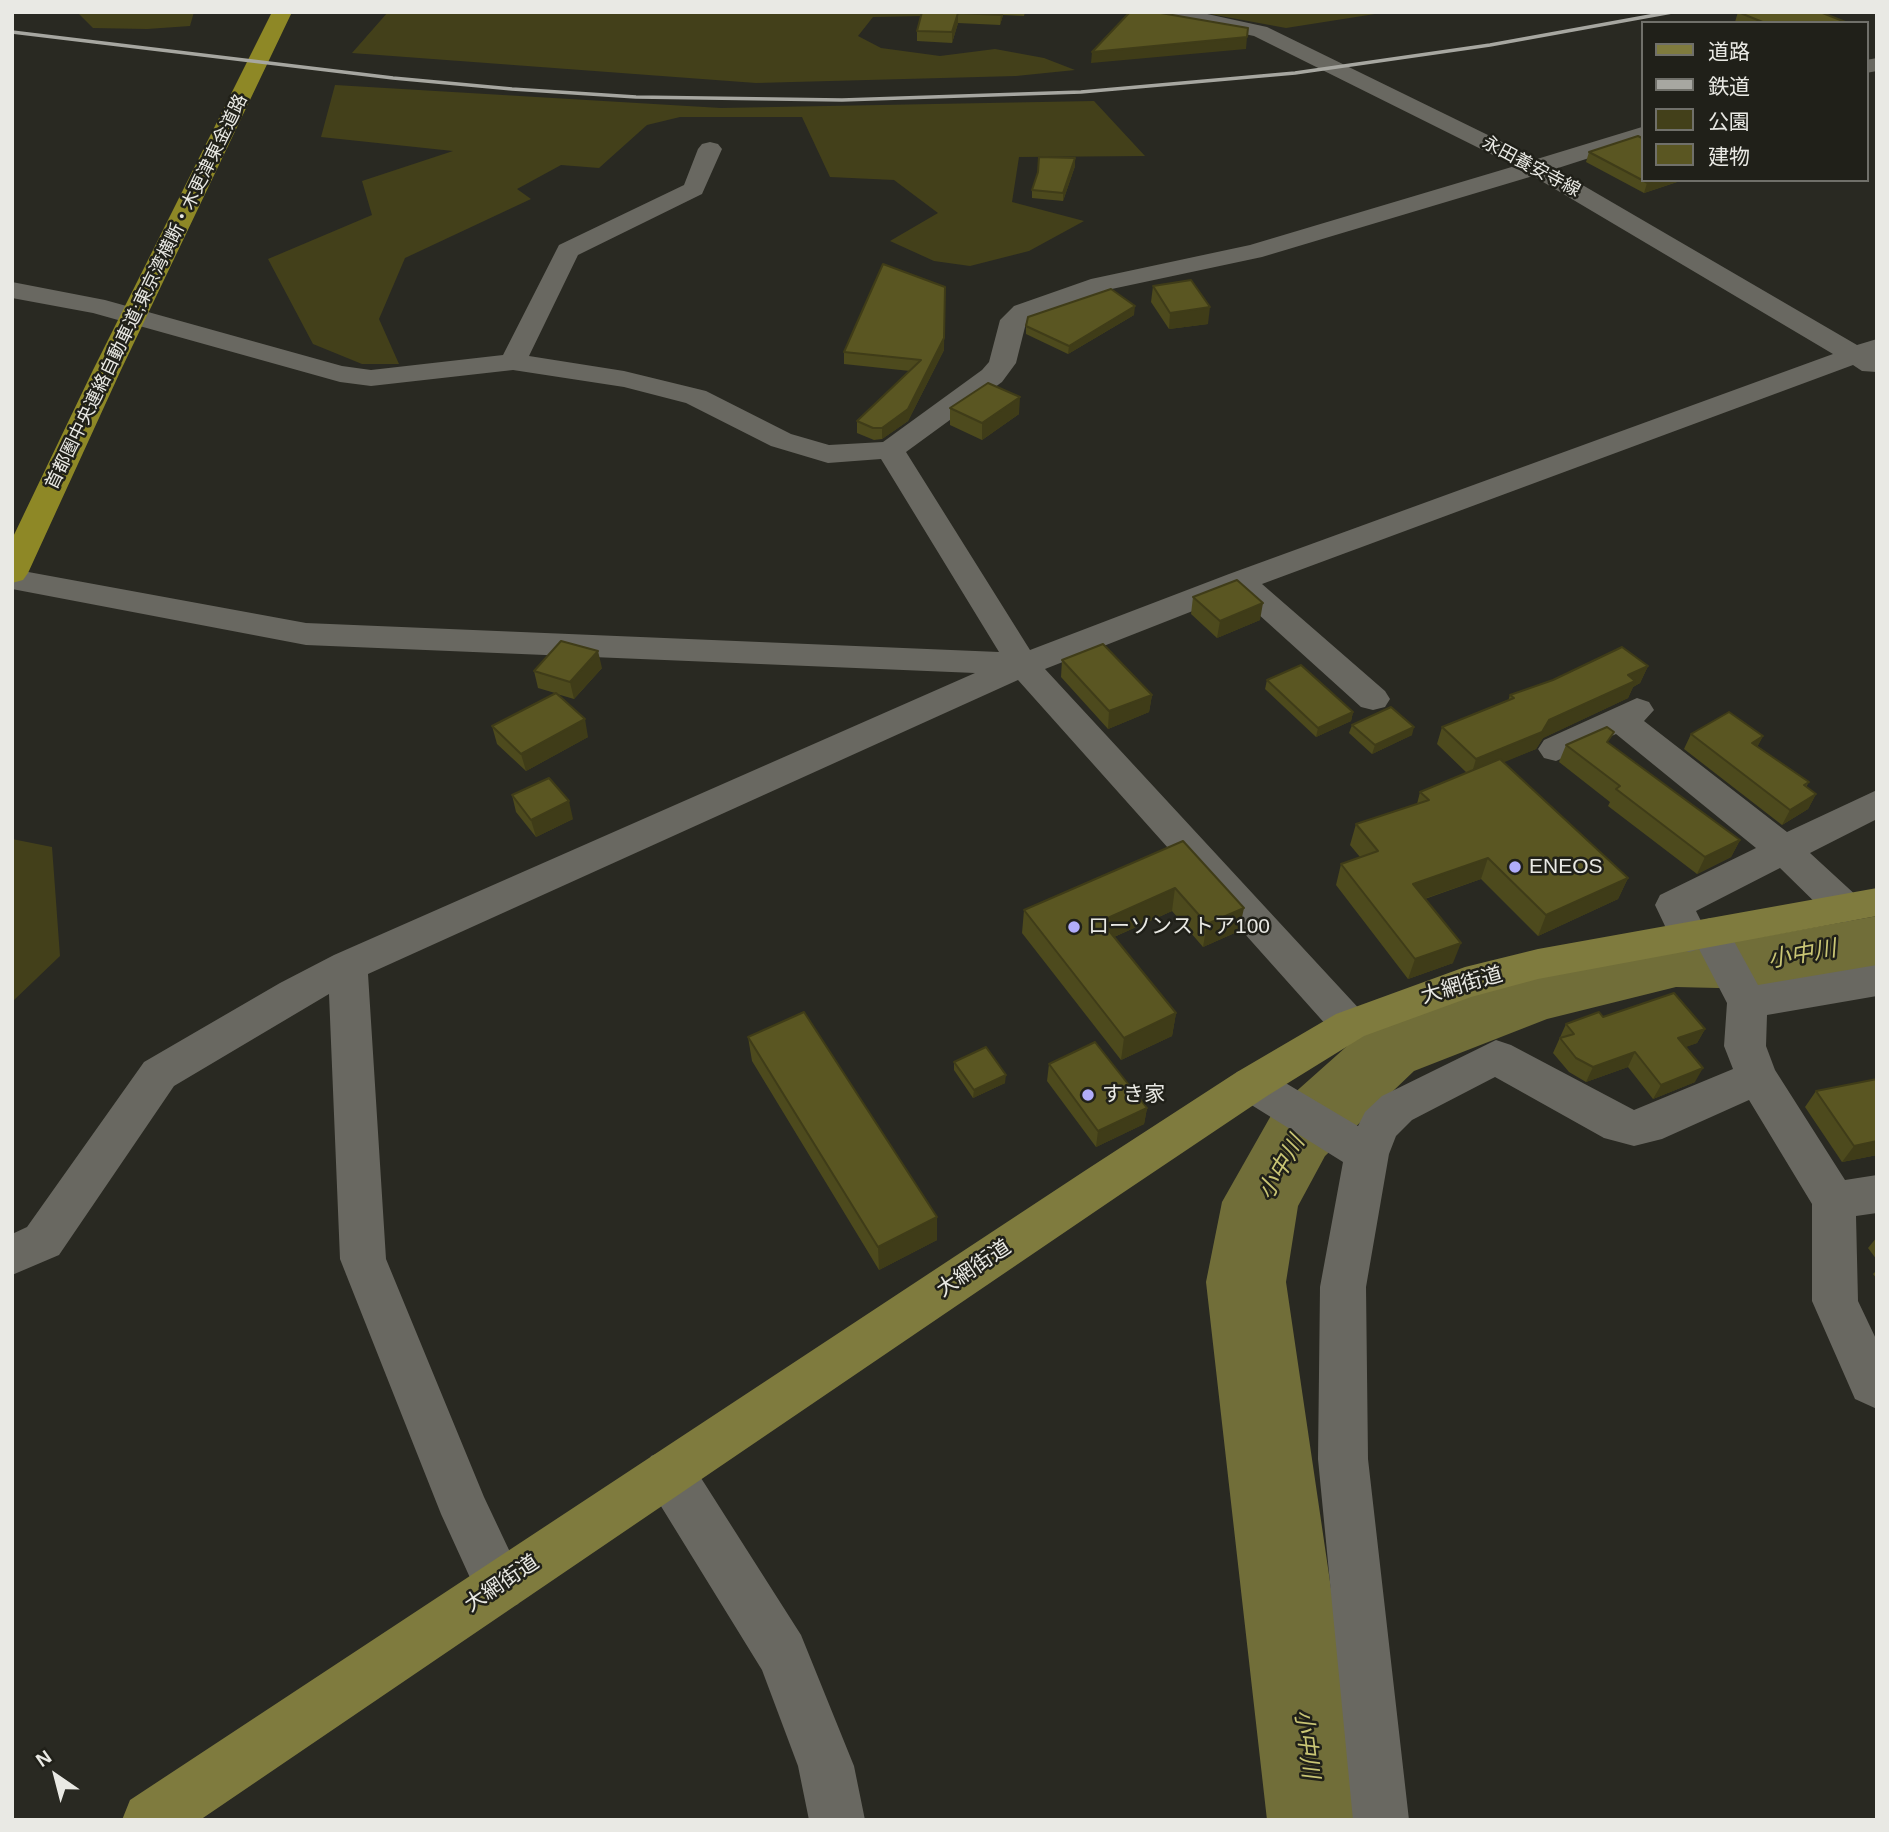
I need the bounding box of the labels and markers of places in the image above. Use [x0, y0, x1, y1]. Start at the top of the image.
place label: ENEOS [1529, 854, 1603, 880]
marker: ENEOS [1507, 859, 1523, 875]
place label: ローソンストア100 [1088, 914, 1270, 940]
marker: ローソンストア100 [1066, 919, 1082, 935]
place label: すき家 [1102, 1082, 1165, 1108]
marker: すき家 [1080, 1087, 1096, 1103]

